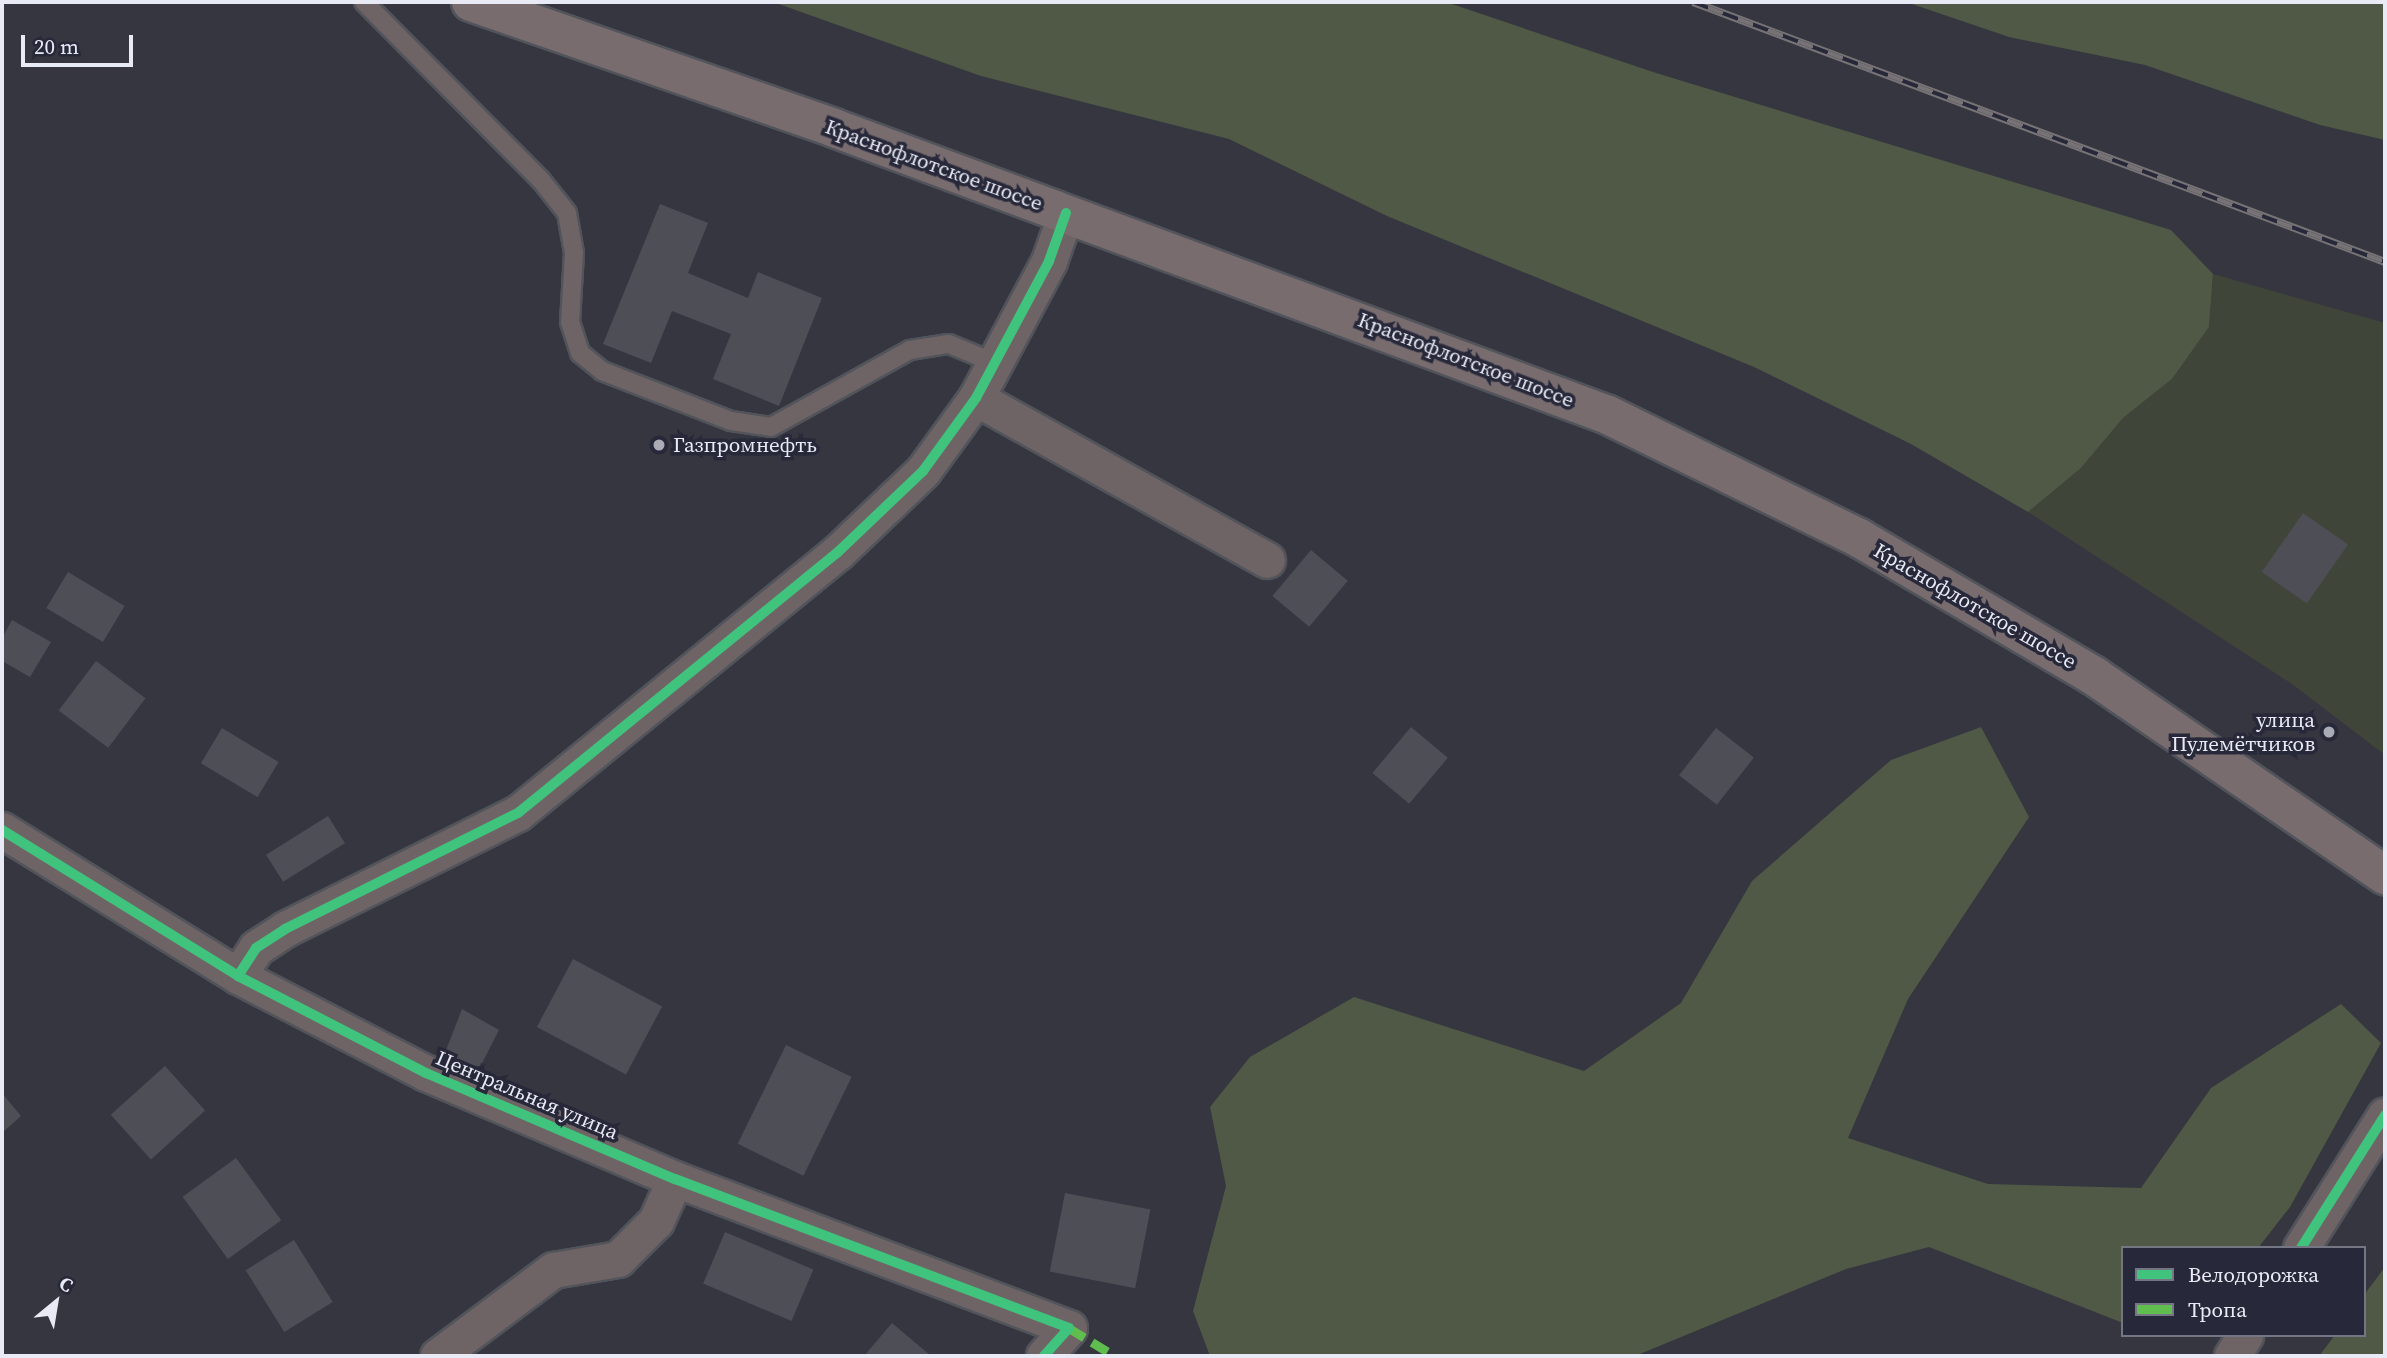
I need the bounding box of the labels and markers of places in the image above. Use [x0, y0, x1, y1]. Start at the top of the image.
place label: Газпромнефть [673, 432, 817, 458]
marker: Газпромнефть [651, 437, 667, 453]
place label: улица Пулемётчиков [2171, 707, 2315, 757]
marker: улица Пулемётчиков [2321, 724, 2337, 740]

